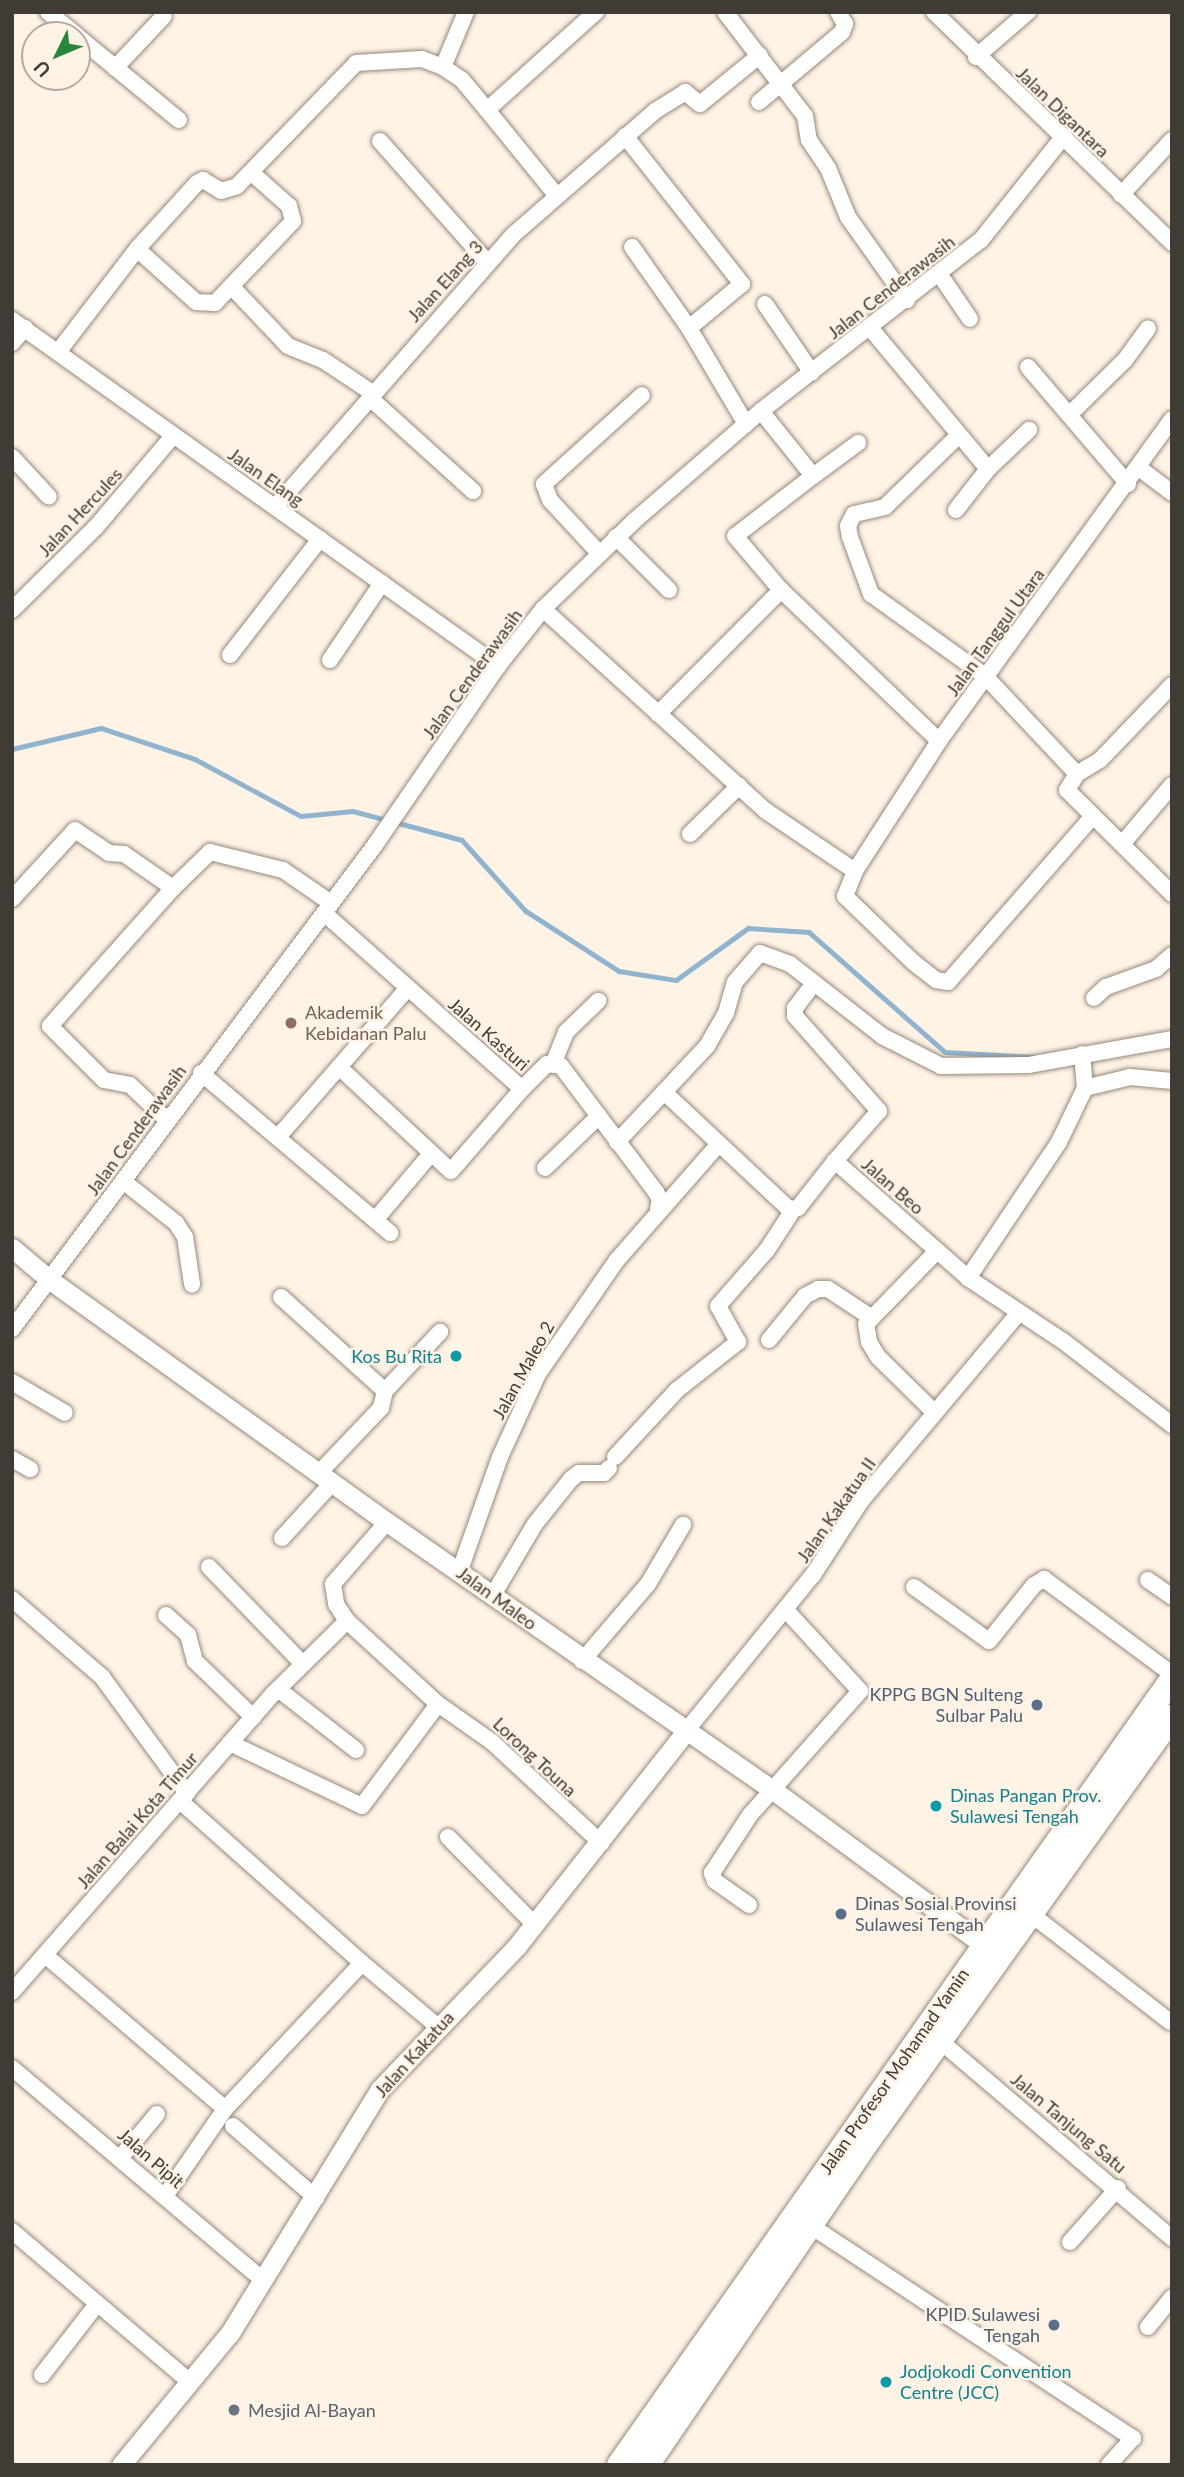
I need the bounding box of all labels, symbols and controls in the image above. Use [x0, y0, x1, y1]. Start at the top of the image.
north arrow [21, 21, 91, 91]
text: U [29, 56, 55, 82]
street label: Jalan Digantara [1012, 62, 1114, 162]
street label: Jalan Cenderawasih [823, 231, 959, 343]
street label: Jalan Elang 3 [403, 236, 487, 326]
street label: Jalan Elang [224, 443, 308, 511]
street label: Jalan Hercules [33, 463, 127, 561]
street label: Jalan Tanggul Utara [941, 564, 1049, 700]
street label: Jalan Cenderawasih [418, 605, 526, 743]
street label: Jalan Kasturi [444, 993, 534, 1075]
place label: Akademik Kebidanan Palu [305, 1002, 427, 1044]
marker: Akademik Kebidanan Palu [283, 1015, 299, 1031]
street label: Jalan Cenderawasih [82, 1061, 190, 1199]
street label: Jalan Beo [858, 1153, 928, 1219]
street label: Jalan Maleo 2 [487, 1317, 559, 1423]
place label: Kos Bu Rita [351, 1345, 442, 1367]
marker: Kos Bu Rita [448, 1348, 464, 1364]
street label: Jalan Kakatua II [792, 1453, 880, 1567]
street label: Jalan Maleo [453, 1562, 541, 1634]
place label: KPPG BGN Sulteng Sulbar Palu [869, 1684, 1023, 1726]
marker: KPPG BGN Sulteng Sulbar Palu [1029, 1697, 1045, 1713]
street label: Lorong Touna [489, 1713, 581, 1801]
street label: Jalan Balai Kota Timur [72, 1747, 202, 1893]
place label: Dinas Pangan Prov. Sulawesi Tengah [950, 1785, 1101, 1828]
marker: Dinas Pangan Prov. Sulawesi Tengah [928, 1798, 944, 1814]
place label: Dinas Sosial Provinsi Sulawesi Tengah [855, 1893, 1017, 1936]
marker: Dinas Sosial Provinsi Sulawesi Tengah [833, 1906, 849, 1922]
street label: Jalan Profesor Mohamad Yamin [814, 1964, 974, 2178]
street label: Jalan Kakatua [370, 2007, 458, 2101]
street label: Jalan Tanjung Satu [1007, 2068, 1131, 2178]
street label: Jalan Pipit [114, 2124, 188, 2192]
place label: KPID Sulawesi Tengah [926, 2304, 1040, 2346]
marker: KPID Sulawesi Tengah [1046, 2317, 1062, 2333]
place label: Jodjokodi Convention Centre (JCC) [900, 2361, 1072, 2404]
marker: Jodjokodi Convention Centre (JCC) [878, 2374, 894, 2390]
place label: Mesjid Al-Bayan [248, 2399, 376, 2421]
marker: Mesjid Al-Bayan [226, 2402, 242, 2418]

